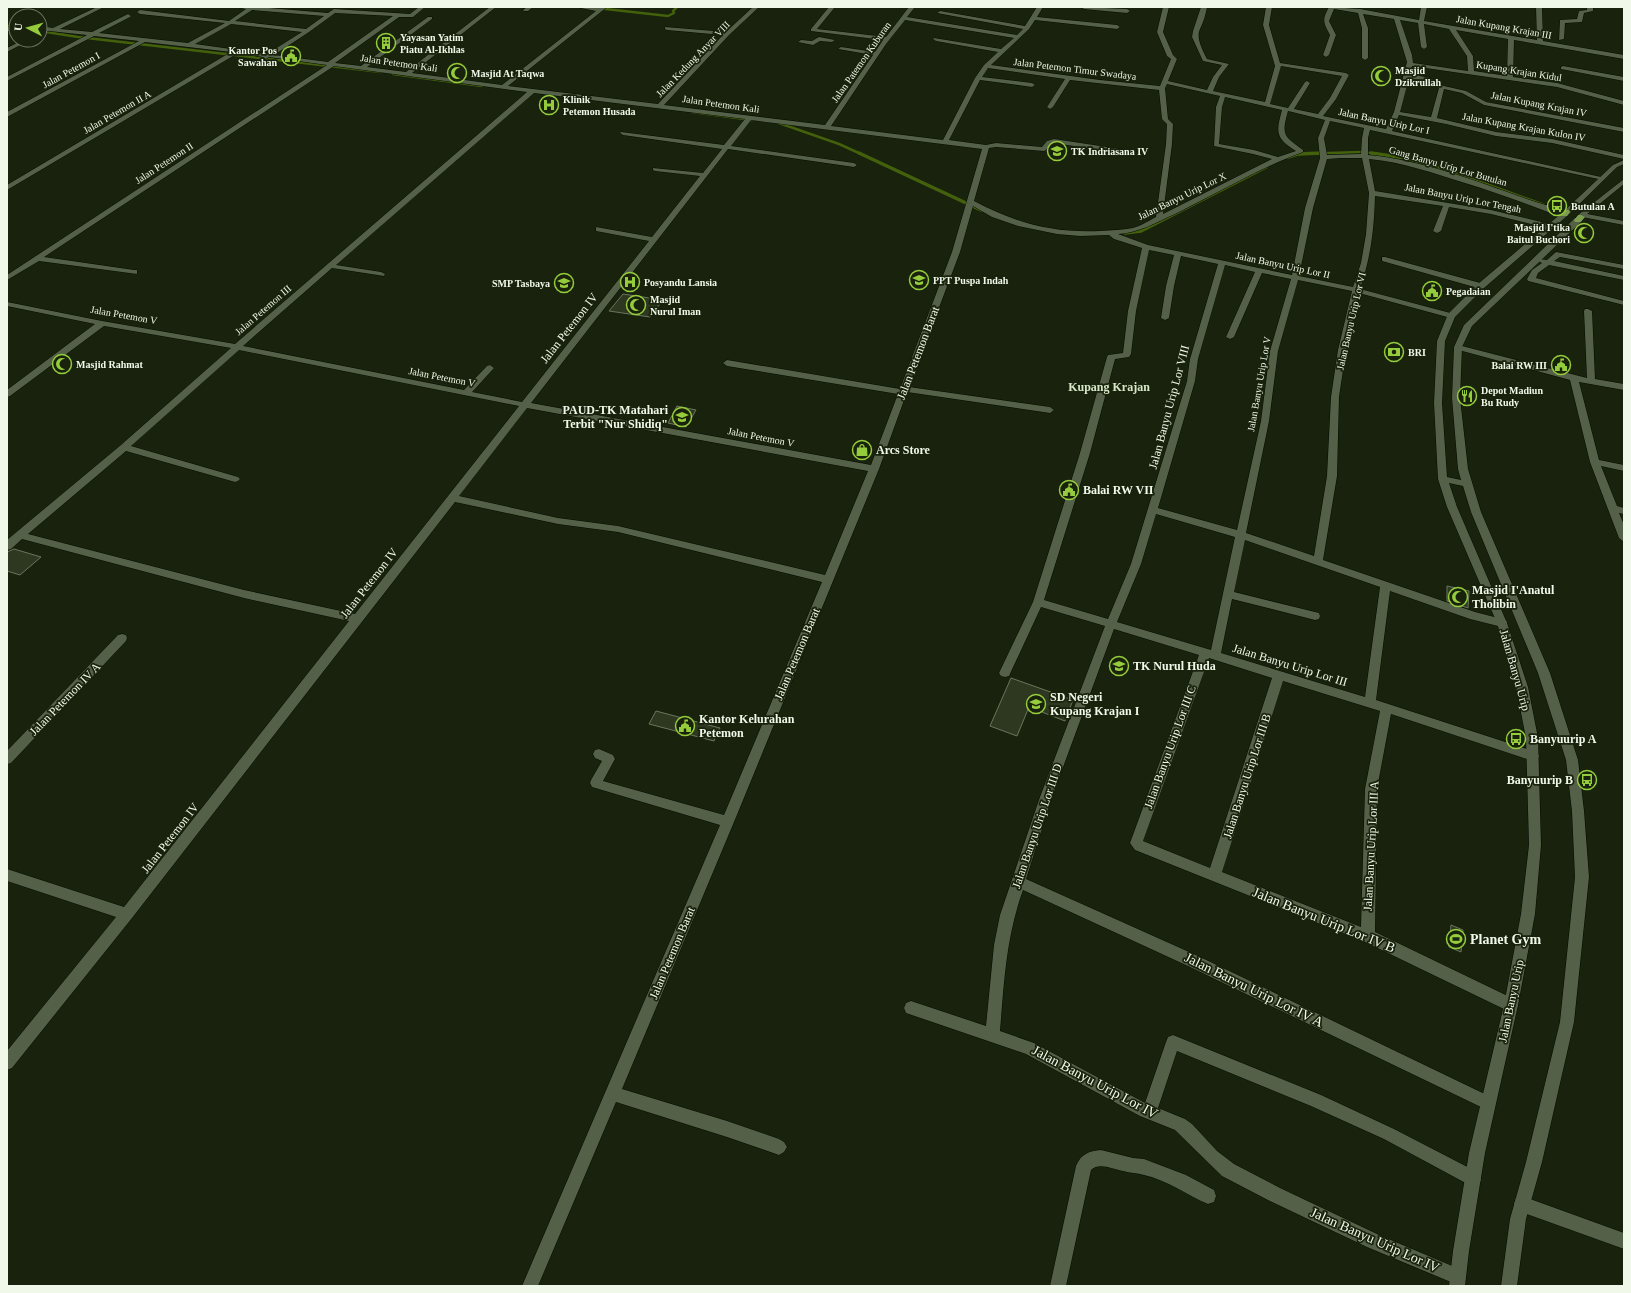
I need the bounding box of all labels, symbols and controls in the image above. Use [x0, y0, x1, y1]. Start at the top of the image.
north arrow [8, 8, 48, 48]
street label: Jalan Kupang Krajan III [1455, 13, 1553, 41]
street label: Jalan Kedung Anyar VIII [654, 19, 732, 99]
street label: Jalan Patemon Kuburan [829, 20, 893, 104]
text: U [12, 22, 24, 32]
building icon: Yayasan Yatim Piatu Al-Ikhlas [375, 32, 397, 54]
place label: Yayasan Yatim Piatu Al-Ikhlas [400, 32, 465, 55]
place label: Kantor Pos Sawahan [229, 45, 277, 68]
public building icon: Kantor Pos Sawahan [280, 45, 302, 67]
street label: Jalan Petemon I [40, 50, 102, 90]
street label: Jalan Petemon Kali [360, 52, 438, 74]
street label: Jalan Petemon Timur Swadaya [1013, 56, 1138, 82]
street label: Kupang Krajan Kidul [1475, 59, 1563, 83]
mosque icon: Masjid At Taqwa [446, 62, 468, 84]
mosque icon: Masjid Dzikrullah [1370, 65, 1392, 87]
place label: Masjid Dzikrullah [1395, 65, 1442, 88]
place label: Masjid At Taqwa [471, 68, 544, 79]
street label: Jalan Petemon II A [81, 88, 153, 136]
street label: Jalan Kupang Krajan IV [1490, 89, 1589, 119]
street label: Jalan Petemon Kali [682, 93, 760, 115]
hospital icon: Klinik Petemon Husada [538, 94, 560, 116]
place label: Klinik Petemon Husada [563, 94, 636, 117]
street label: Jalan Banyu Urip Lor I [1337, 106, 1431, 136]
street label: Jalan Kupang Krajan Kulon IV [1462, 111, 1587, 143]
street label: Jalan Petemon II [133, 140, 195, 186]
school or university icon: TK Indriasana IV [1046, 140, 1068, 162]
street label: Gang Banyu Urip Lor Butulan [1388, 144, 1508, 188]
place label: TK Indriasana IV [1071, 146, 1149, 157]
street label: Jalan Banyu Urip Lor X [1136, 170, 1229, 222]
street label: Jalan Banyu Urip Lor Tengah [1404, 181, 1522, 215]
bus stop icon: Butulan A [1546, 195, 1568, 217]
place label: Butulan A [1571, 201, 1615, 212]
place label: Masjid I'tika Baitul Buchori [1507, 222, 1570, 245]
mosque icon: Masjid I'tika Baitul Buchori [1573, 222, 1595, 244]
street label: Jalan Banyu Urip Lor II [1235, 250, 1331, 280]
school or university icon: PPT Puspa Indah [908, 269, 930, 291]
hospital icon: Posyandu Lansia [619, 271, 641, 293]
street label: Jalan Banyu Urip Lor VI [1334, 271, 1368, 371]
school or university icon: SMP Tasbaya [553, 272, 575, 294]
place label: PPT Puspa Indah [933, 275, 1009, 286]
place label: Posyandu Lansia [644, 277, 717, 288]
place label: SMP Tasbaya [492, 278, 550, 289]
public building icon: Pegadaian [1421, 280, 1443, 302]
street label: Jalan Petemon III [233, 283, 293, 337]
place label: Pegadaian [1446, 286, 1491, 297]
street label: Jalan Petemon IV [537, 290, 601, 366]
mosque icon: Masjid Nurul Iman [625, 294, 647, 316]
place label: Masjid Nurul Iman [650, 294, 701, 317]
street label: Jalan Petemon V [90, 304, 159, 326]
street label: Jalan Petemon Barat [894, 304, 942, 402]
street label: Jalan Banyu Urip Lor V [1245, 335, 1273, 432]
bank icon: BRI [1383, 341, 1405, 363]
street label: Jalan Banyu Urip Lor VIII [1146, 343, 1192, 471]
place label: BRI [1408, 347, 1426, 358]
mosque icon: Masjid Rahmat [51, 353, 73, 375]
public building icon: Balai RW III [1550, 354, 1572, 376]
place label: Masjid Rahmat [76, 359, 144, 370]
place label: Balai RW III [1491, 360, 1547, 371]
street label: Jalan Petemon V [408, 365, 477, 389]
district label: Kupang Krajan [1068, 380, 1150, 394]
restaurant icon: Depot Madiun Bu Rudy [1456, 385, 1478, 407]
place label: Depot Madiun Bu Rudy [1481, 385, 1543, 408]
place label: PAUD-TK Matahari Terbit "Nur Shidiq" [563, 403, 669, 431]
school or university icon: PAUD-TK Matahari Terbit "Nur Shidiq" [671, 406, 693, 428]
street label: Jalan Petemon V [727, 425, 796, 449]
shop icon: Arcs Store [851, 439, 873, 461]
place label: Arcs Store [876, 443, 931, 457]
public building icon: Balai RW VII [1058, 479, 1080, 501]
place label: Balai RW VII [1083, 483, 1154, 497]
street label: Jalan Petemon IV [337, 545, 401, 621]
place label: Masjid I'Anatul Tholibin [1472, 583, 1555, 611]
mosque icon: Masjid I'Anatul Tholibin [1447, 586, 1469, 608]
street label: Jalan Petemon Barat [771, 605, 823, 702]
street label: Jalan Banyu Urip [1497, 628, 1533, 712]
street label: Jalan Banyu Urip Lor III [1231, 641, 1349, 689]
school or university icon: TK Nurul Huda [1108, 655, 1130, 677]
street label: Jalan Petemon IV A [27, 659, 104, 738]
place label: TK Nurul Huda [1133, 659, 1216, 673]
street label: Jalan Banyu Urip Lor III C [1141, 683, 1199, 811]
place label: SD Negeri Kupang Krajan I [1050, 690, 1140, 718]
school or university icon: SD Negeri Kupang Krajan I [1025, 693, 1047, 715]
place label: Kantor Kelurahan Petemon [699, 712, 795, 740]
street label: Jalan Banyu Urip Lor III B [1220, 712, 1274, 840]
public building icon: Kantor Kelurahan Petemon [674, 715, 696, 737]
bus stop icon: Banyuurip A [1505, 728, 1527, 750]
place label: Banyuurip A [1530, 732, 1597, 746]
street label: Jalan Banyu Urip Lor III D [1009, 761, 1065, 890]
bus stop icon: Banyuurip B [1576, 769, 1598, 791]
place label: Banyuurip B [1507, 773, 1573, 787]
street label: Jalan Banyu Urip Lor III A [1361, 780, 1381, 911]
street label: Jalan Petemon IV [138, 800, 202, 876]
street label: Jalan Banyu Urip Lor IV B [1250, 884, 1398, 956]
street label: Jalan Petemon Barat [646, 904, 698, 1001]
sports icon: Planet Gym [1445, 928, 1467, 950]
place label: Planet Gym [1470, 932, 1541, 947]
street label: Jalan Banyu Urip Lor IV A [1182, 950, 1327, 1031]
street label: Jalan Banyu Urip [1495, 958, 1527, 1044]
street label: Jalan Banyu Urip Lor IV [1030, 1043, 1160, 1121]
street label: Jalan Banyu Urip Lor IV [1308, 1205, 1442, 1275]

